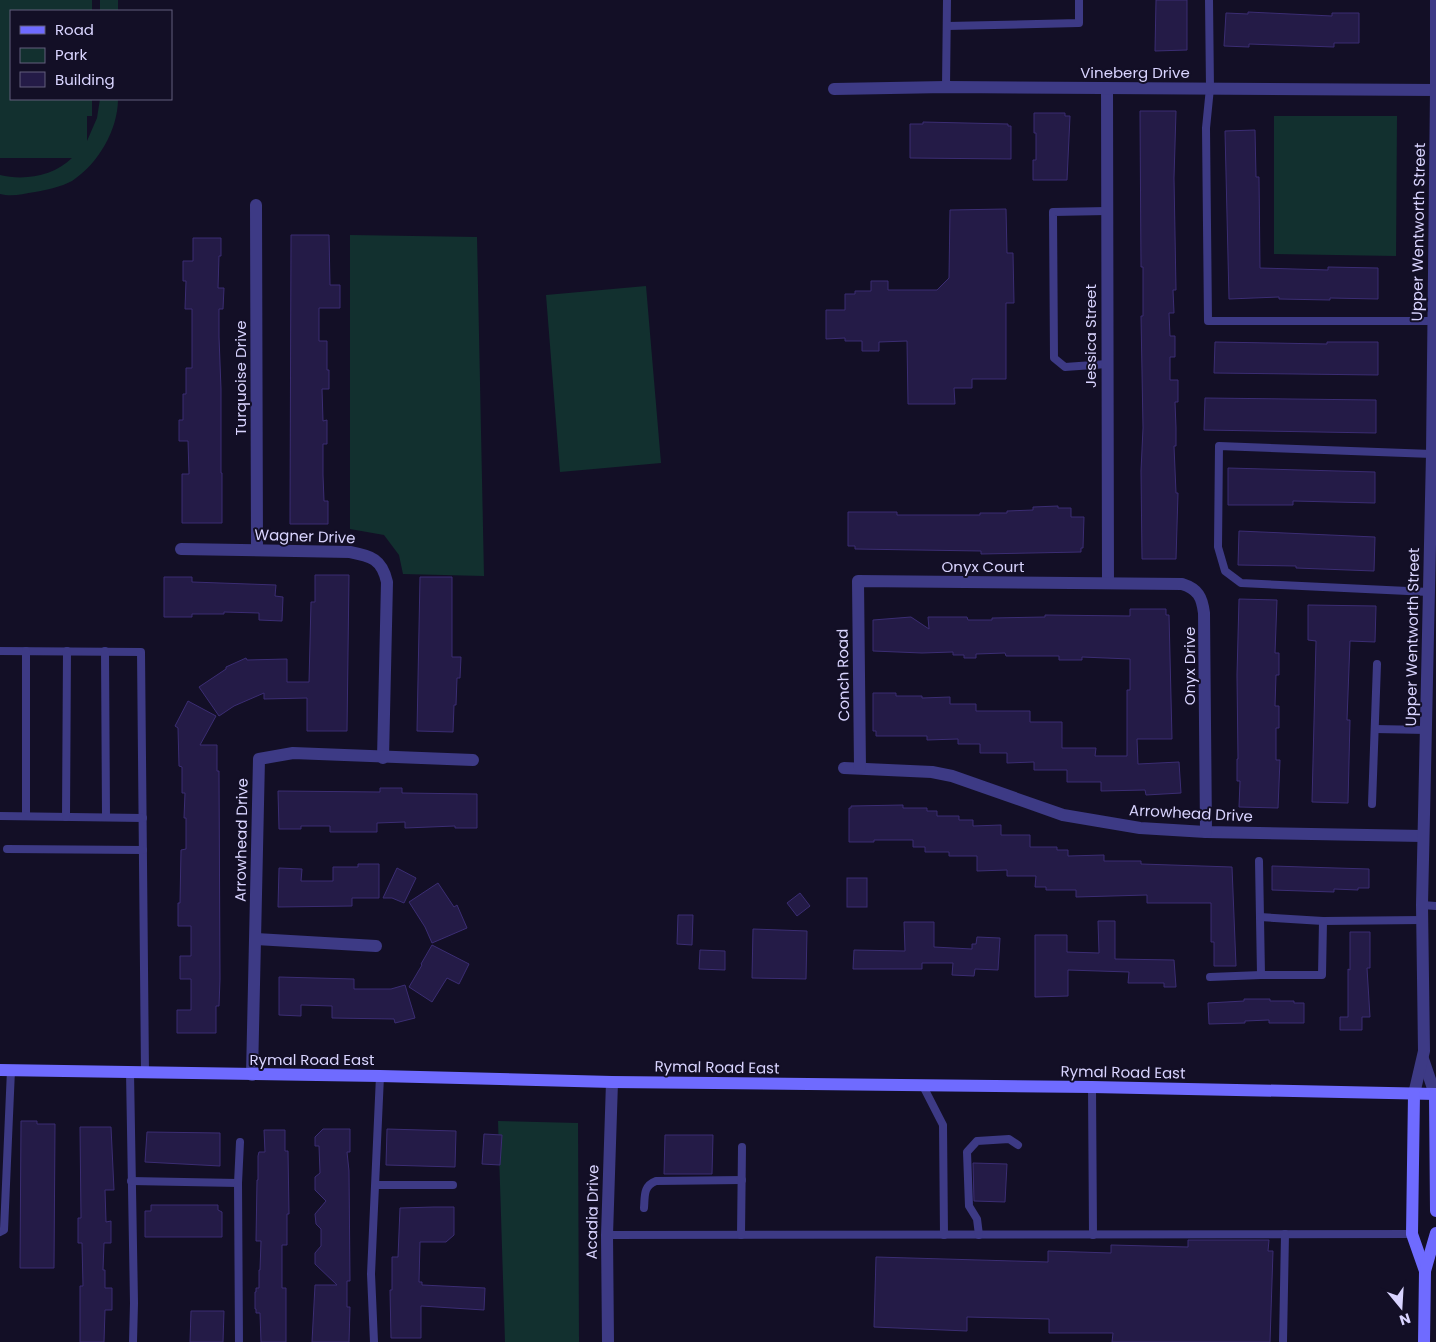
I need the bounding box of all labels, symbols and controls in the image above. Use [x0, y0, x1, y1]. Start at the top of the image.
legend [10, 10, 172, 100]
text: Road [55, 19, 94, 40]
text: Park [55, 44, 87, 65]
street label: Vineberg Drive [1080, 62, 1190, 83]
text: Building [55, 69, 115, 90]
street label: Upper Wentworth Street [1406, 142, 1430, 322]
street label: Jessica Street [1080, 284, 1101, 388]
street label: Turquoise Drive [230, 320, 251, 436]
street label: Wagner Drive [254, 524, 356, 548]
street label: Upper Wentworth Street [1400, 547, 1424, 727]
street label: Onyx Court [942, 556, 1024, 577]
street label: Onyx Drive [1179, 627, 1200, 705]
street label: Conch Road [832, 629, 854, 721]
street label: Arrowhead Drive [229, 778, 253, 902]
street label: Arrowhead Drive [1129, 799, 1253, 827]
street label: Rymal Road East [250, 1049, 374, 1070]
street label: Rymal Road East [654, 1055, 780, 1079]
street label: Rymal Road East [1060, 1060, 1186, 1084]
street label: Acadia Drive [581, 1164, 603, 1260]
north arrow [1376, 1282, 1426, 1332]
text: N [1397, 1308, 1413, 1331]

